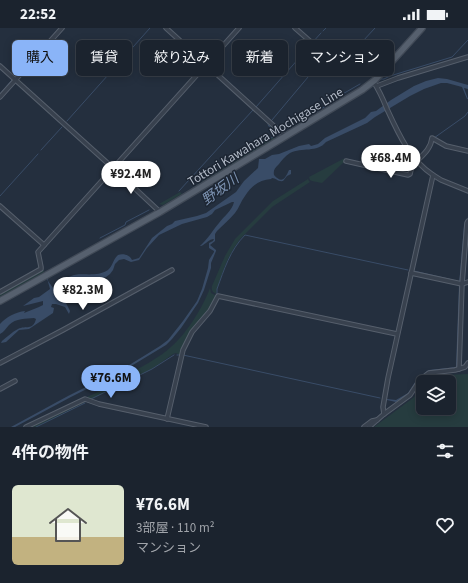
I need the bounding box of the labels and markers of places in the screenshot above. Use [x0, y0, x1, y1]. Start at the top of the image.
pin: ¥68.4M [358, 145, 424, 179]
pin: ¥92.4M [98, 161, 164, 195]
pin: ¥82.3M [50, 277, 116, 311]
pin: ¥76.6M [78, 365, 144, 399]

